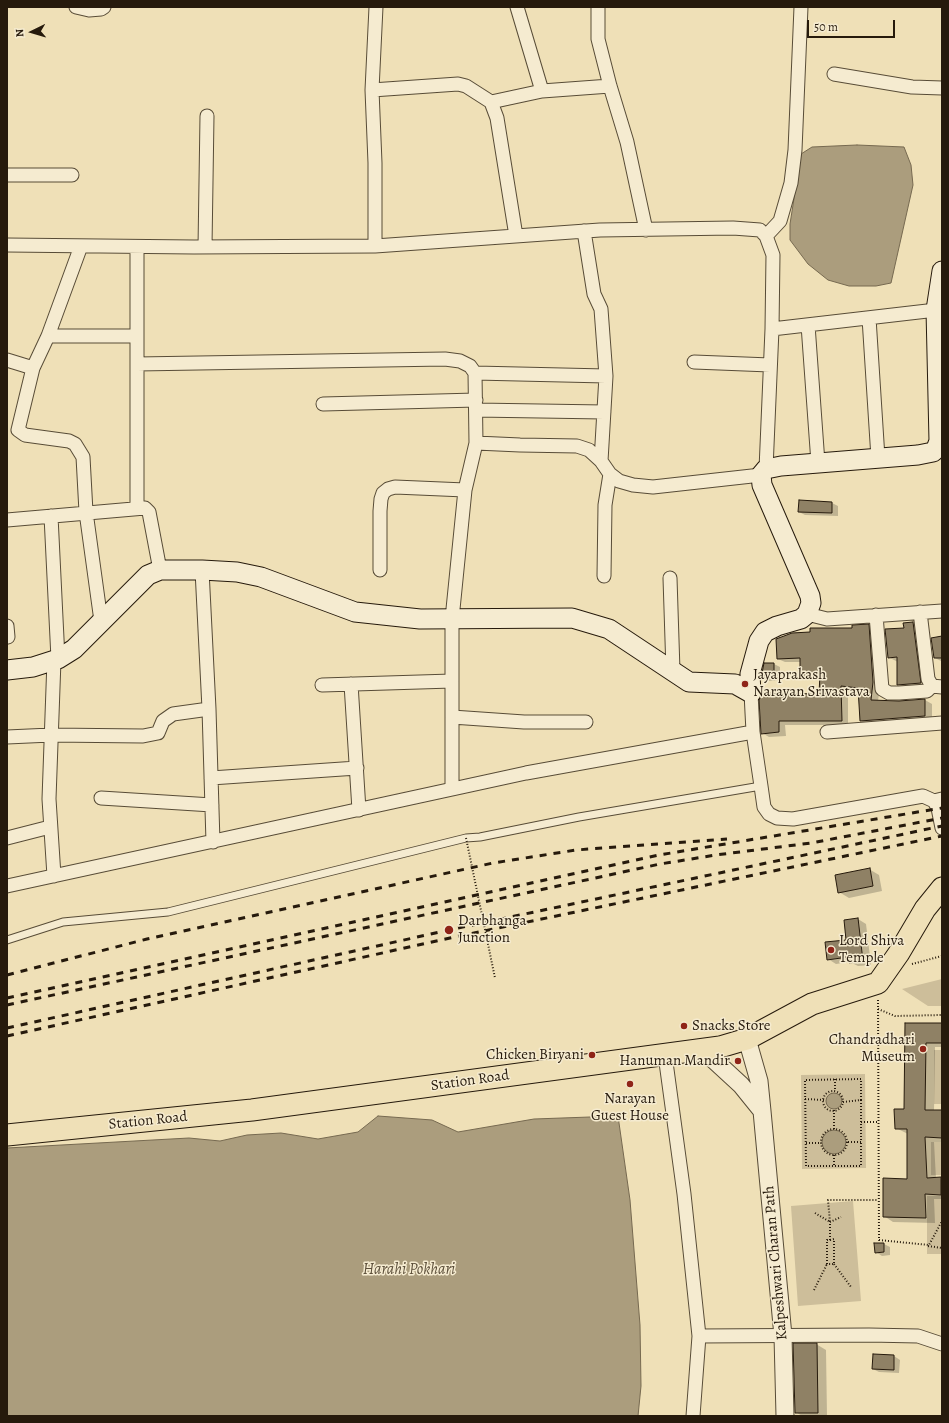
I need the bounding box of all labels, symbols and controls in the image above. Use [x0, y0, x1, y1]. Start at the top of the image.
north arrow [12, 12, 52, 52]
scale bar [809, 12, 897, 38]
text: 50 m [814, 19, 838, 35]
text: N [12, 28, 27, 38]
place label: Jayaprakash Narayan Srivastava [753, 666, 870, 701]
marker: Jayaprakash Narayan Srivastava [740, 679, 750, 689]
place label: Darbhanga Junction [458, 912, 526, 947]
marker: Darbhanga Junction [443, 924, 455, 936]
place label: Lord Shiva Temple [839, 932, 904, 967]
marker: Lord Shiva Temple [826, 945, 836, 955]
place label: Snacks Store [692, 1017, 771, 1035]
marker: Snacks Store [679, 1021, 689, 1031]
place label: Chandradhari Museum [829, 1031, 915, 1066]
marker: Chandradhari Museum [918, 1044, 928, 1054]
place label: Chicken Biryani [486, 1046, 584, 1064]
marker: Chicken Biryani [587, 1050, 597, 1060]
place label: Hanuman Mandir [619, 1052, 730, 1070]
marker: Hanuman Mandir [733, 1056, 743, 1066]
street label: Station Road [430, 1067, 510, 1095]
marker: Narayan Guest House [625, 1079, 635, 1089]
place label: Narayan Guest House [591, 1090, 669, 1125]
street label: Station Road [108, 1108, 188, 1134]
street label: Kalpeshwari Charan Path [760, 1185, 792, 1341]
water label: Harahi Pokhari [363, 1260, 455, 1280]

